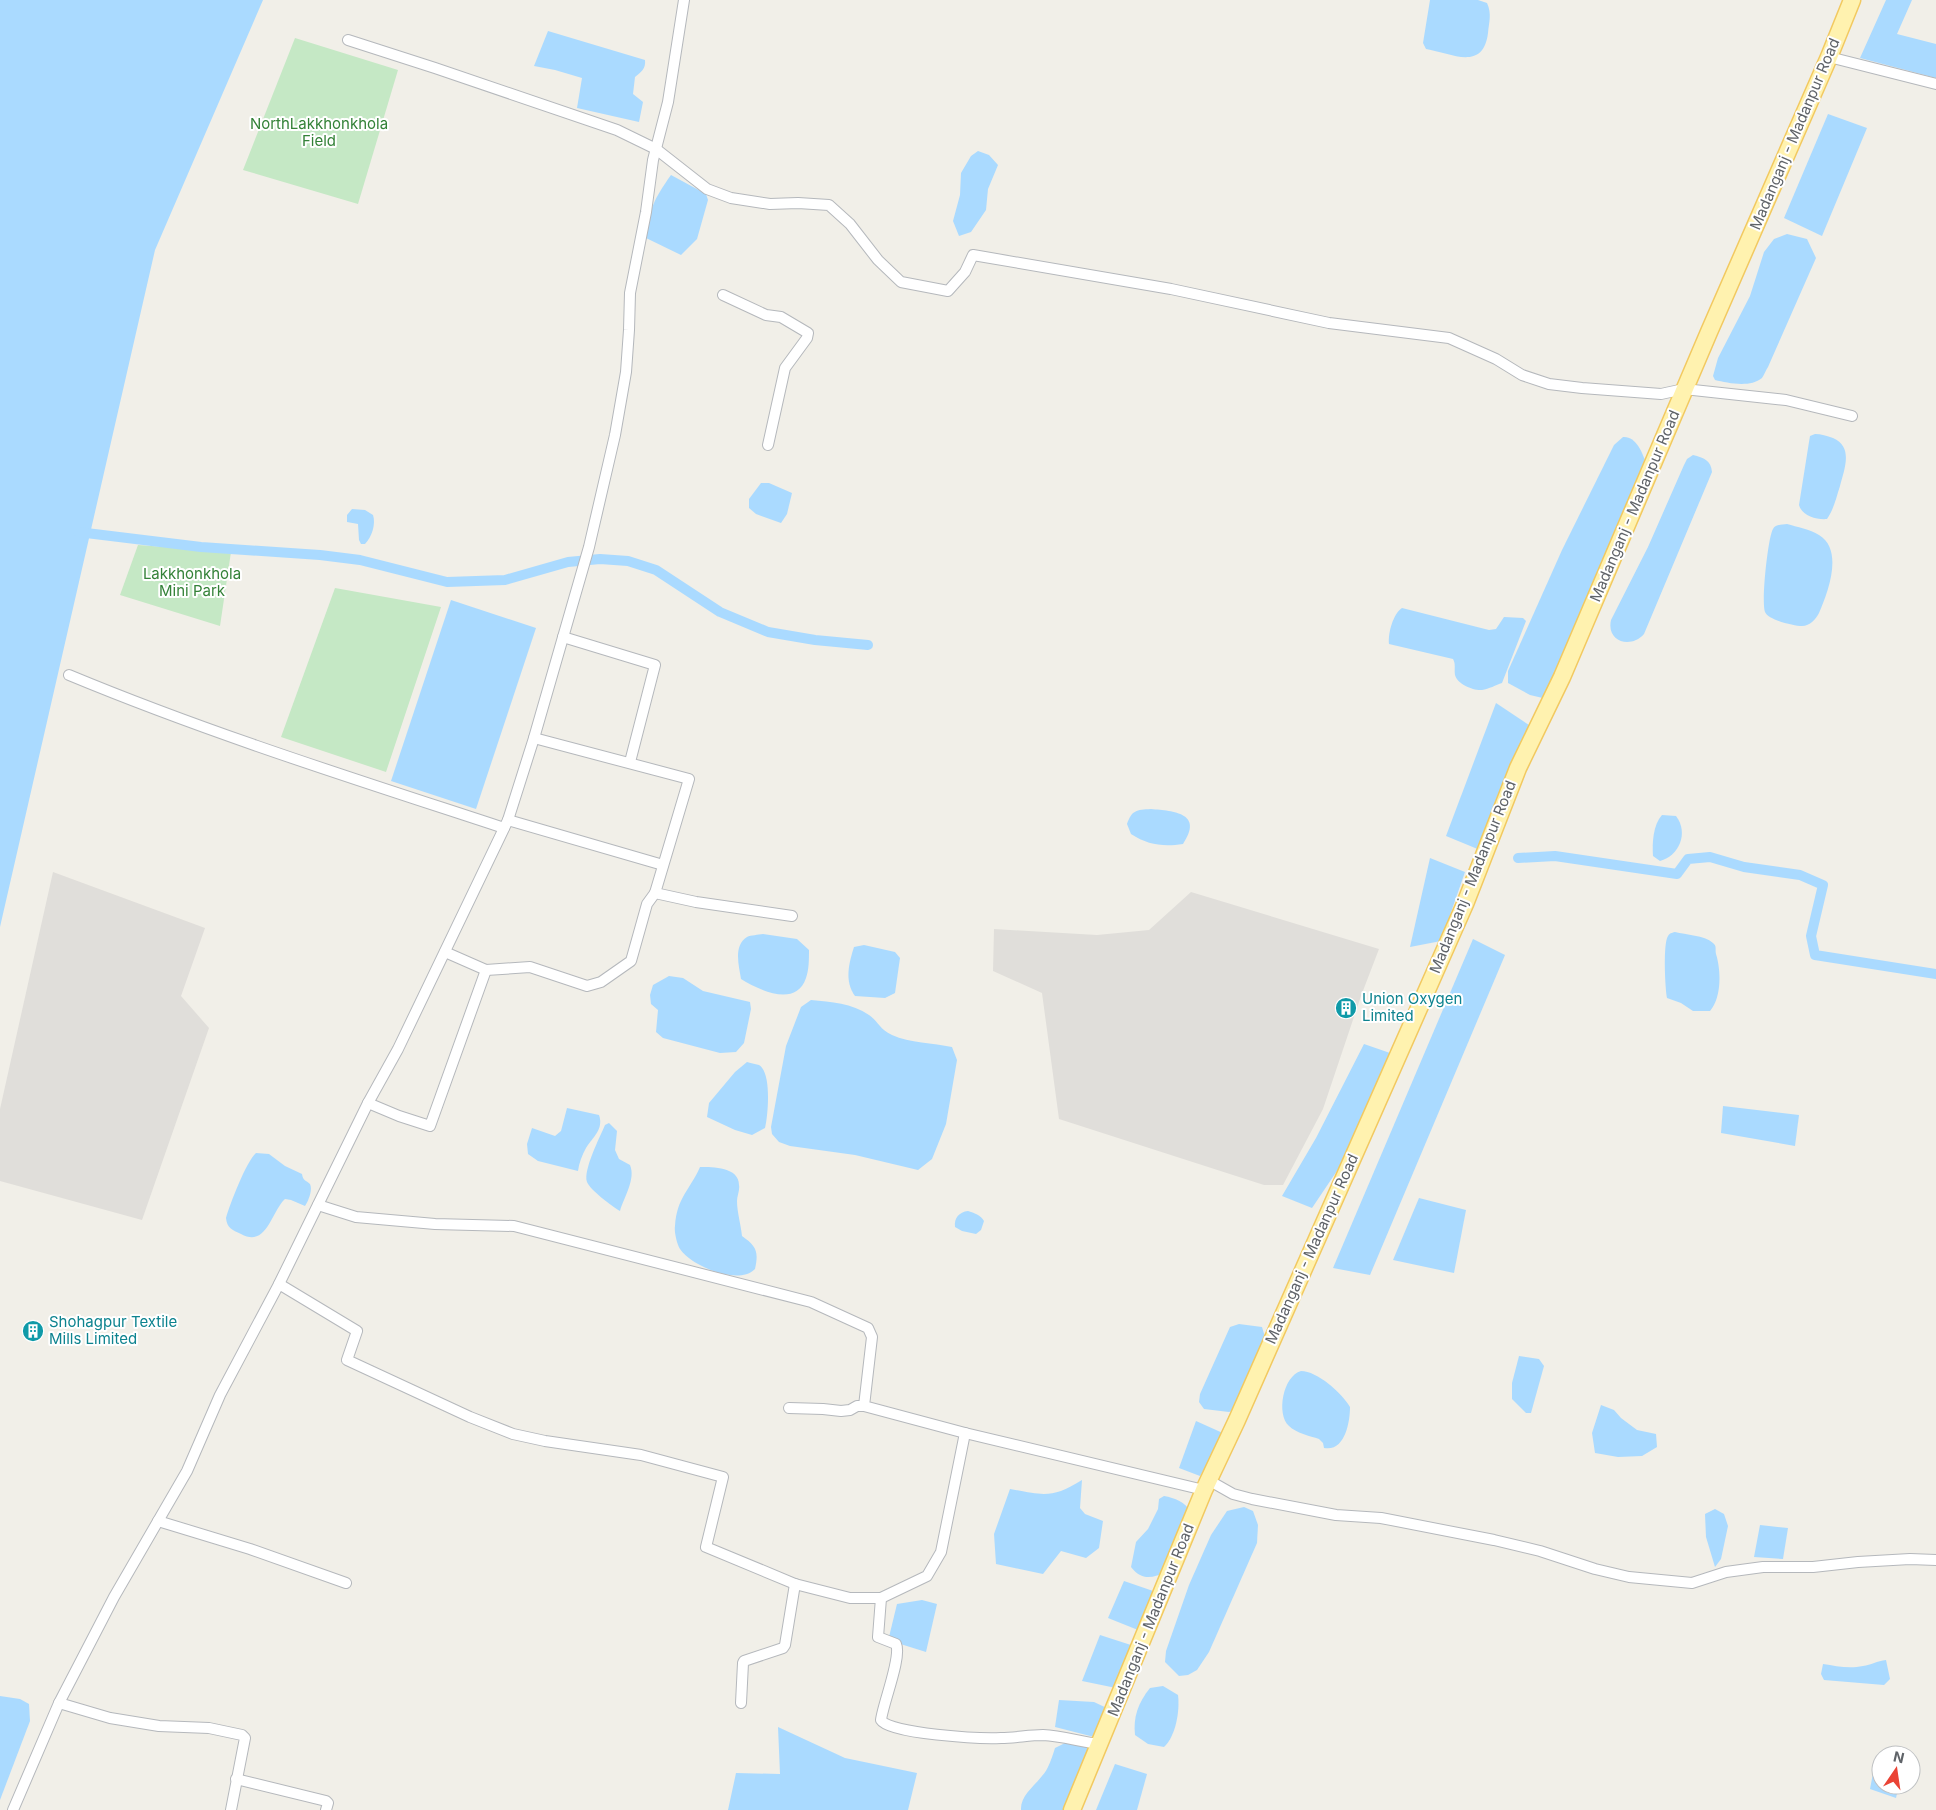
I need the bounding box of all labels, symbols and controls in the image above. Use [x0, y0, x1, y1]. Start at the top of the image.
street label: Madanganj - Madanpur Road [1745, 35, 1844, 233]
park label: NorthLakkhonkhola Field [250, 114, 388, 150]
street label: Madanganj - Madanpur Road [1585, 407, 1684, 605]
park label: Lakkhonkhola Mini Park [143, 564, 241, 600]
street label: Madanganj - Madanpur Road [1425, 778, 1520, 976]
place label: Union Oxygen Limited [1362, 989, 1462, 1025]
building icon: Union Oxygen Limited [1334, 996, 1358, 1020]
street label: Madanganj - Madanpur Road [1261, 1151, 1362, 1347]
place label: Shohagpur Textile Mills Limited [49, 1312, 177, 1348]
building icon: Shohagpur Textile Mills Limited [21, 1319, 45, 1343]
street label: Madanganj - Madanpur Road [1103, 1521, 1198, 1719]
north arrow [1871, 1745, 1921, 1795]
text: N [1892, 1747, 1906, 1766]

